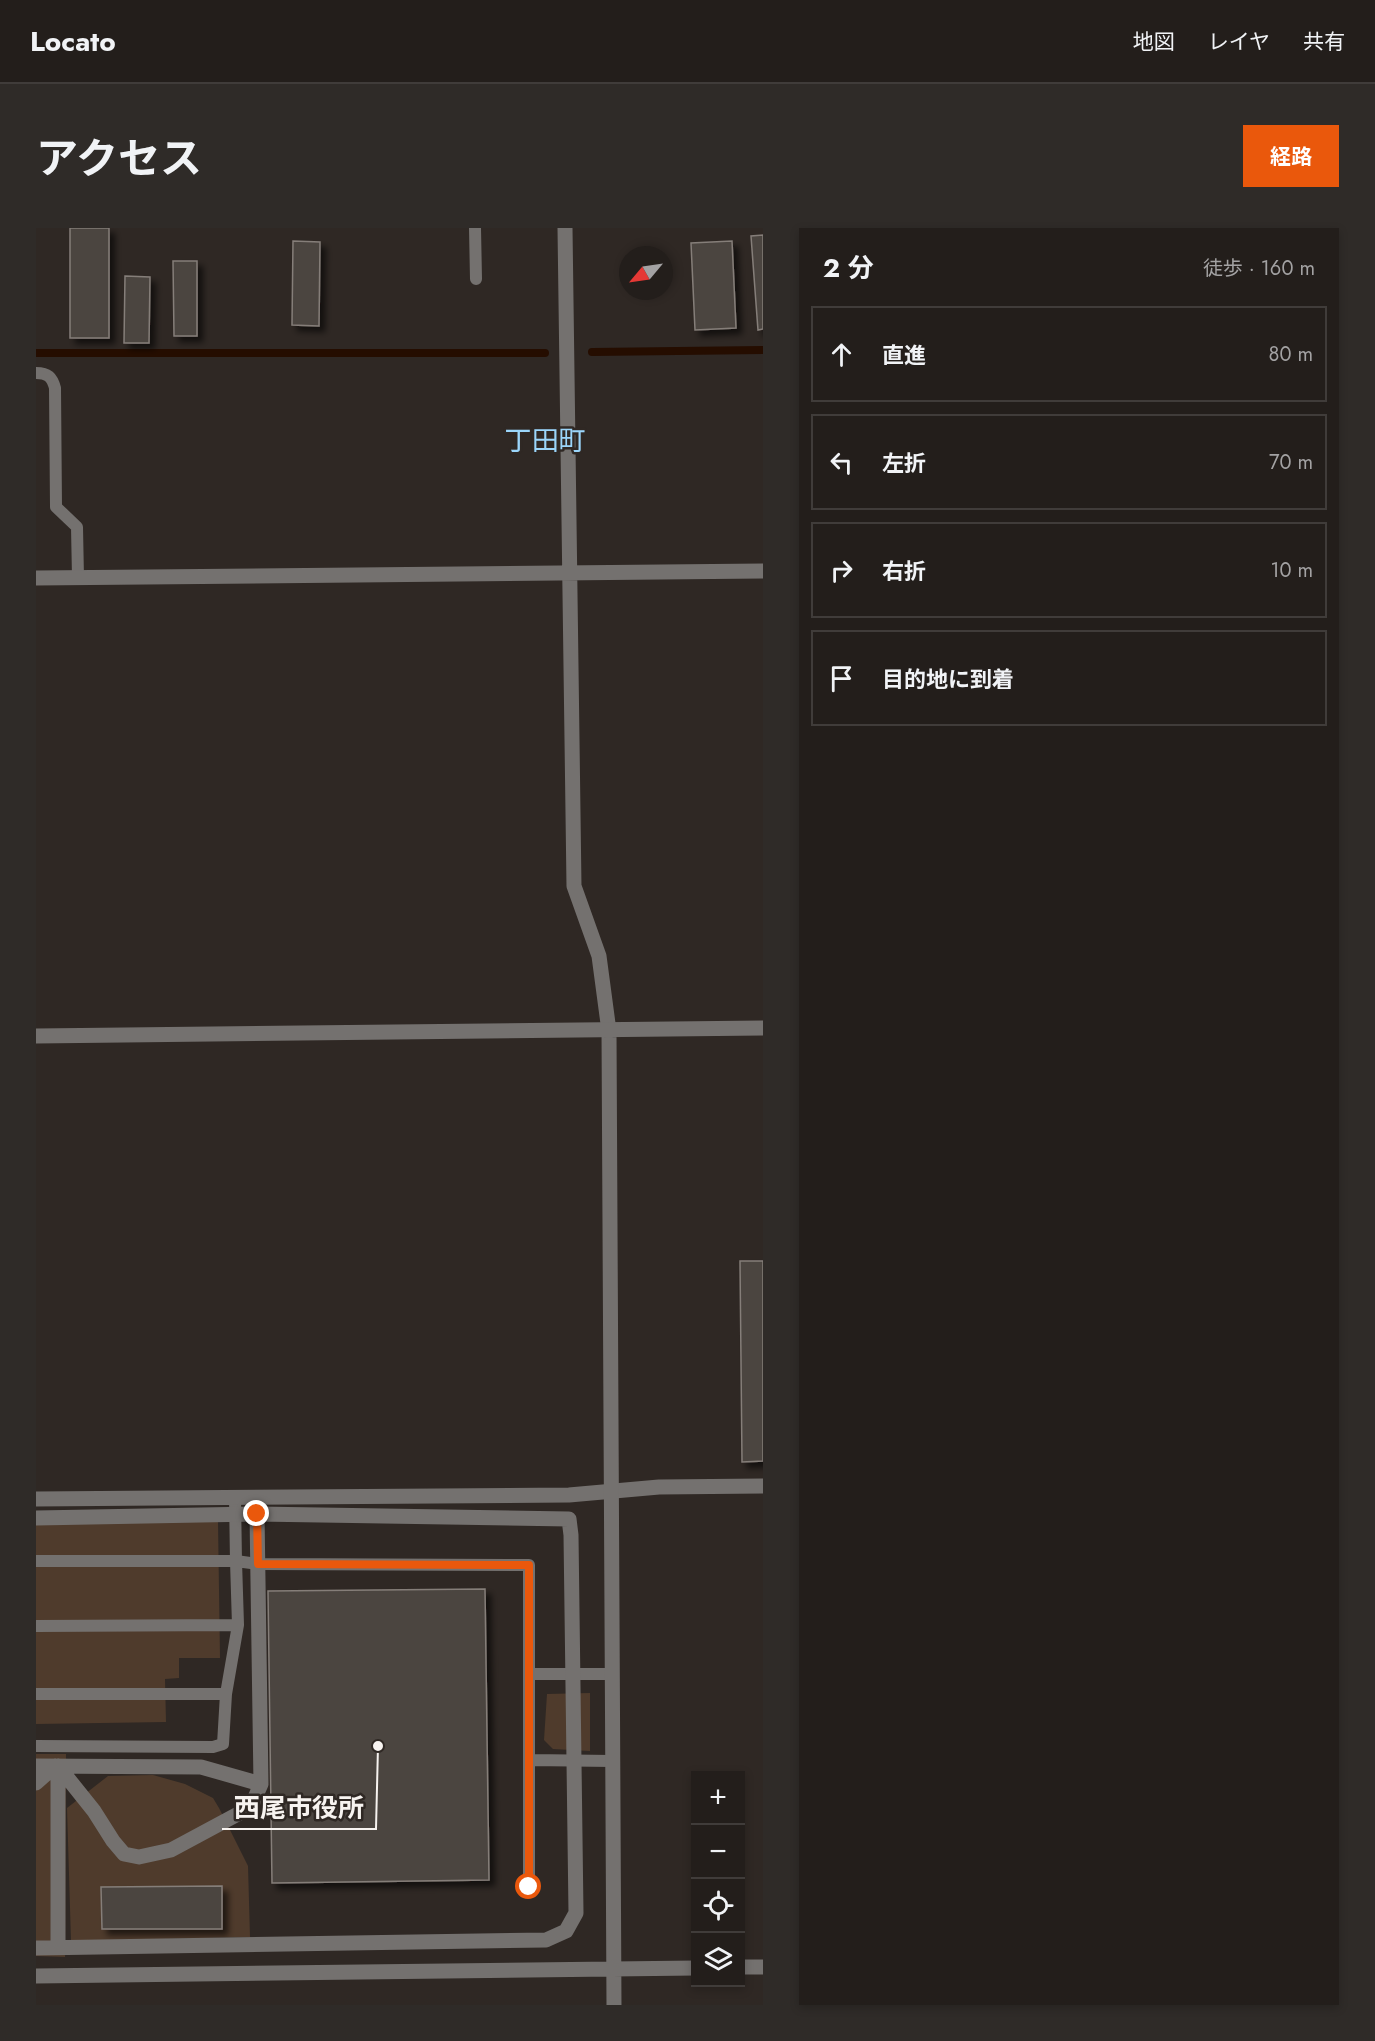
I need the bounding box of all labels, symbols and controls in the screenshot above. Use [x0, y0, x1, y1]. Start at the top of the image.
text: Locato [30, 21, 116, 62]
text: 地図 [1133, 27, 1175, 57]
text: レイヤ [1208, 27, 1270, 57]
text: 共有 [1303, 27, 1345, 57]
button: 経路 [1243, 125, 1339, 187]
text: アクセス [36, 128, 202, 189]
north arrow [619, 246, 673, 300]
text: 2 分 [823, 249, 874, 287]
text: 徒歩 · 160 m [1203, 254, 1315, 283]
icon: ahead [825, 338, 858, 371]
text: 直進 [882, 339, 926, 371]
text: 80 m [1268, 340, 1313, 369]
district label: 丁田町 [505, 421, 586, 460]
icon: left [825, 446, 858, 479]
text: 左折 [882, 447, 926, 479]
text: 70 m [1269, 448, 1313, 477]
icon: right [825, 554, 858, 587]
text: 右折 [882, 555, 926, 587]
text: 10 m [1270, 556, 1313, 585]
icon: arrive [825, 662, 858, 695]
text: 目的地に到着 [882, 663, 1014, 695]
route end [243, 1500, 269, 1526]
map controls [691, 1771, 745, 1987]
button: + [691, 1771, 745, 1825]
callout: 西尾市役所 [222, 1785, 376, 1829]
text: 西尾市役所 [234, 1789, 364, 1827]
button: − [691, 1825, 745, 1879]
route start [515, 1873, 541, 1899]
button: locate [691, 1879, 745, 1933]
button: layers [691, 1933, 745, 1987]

